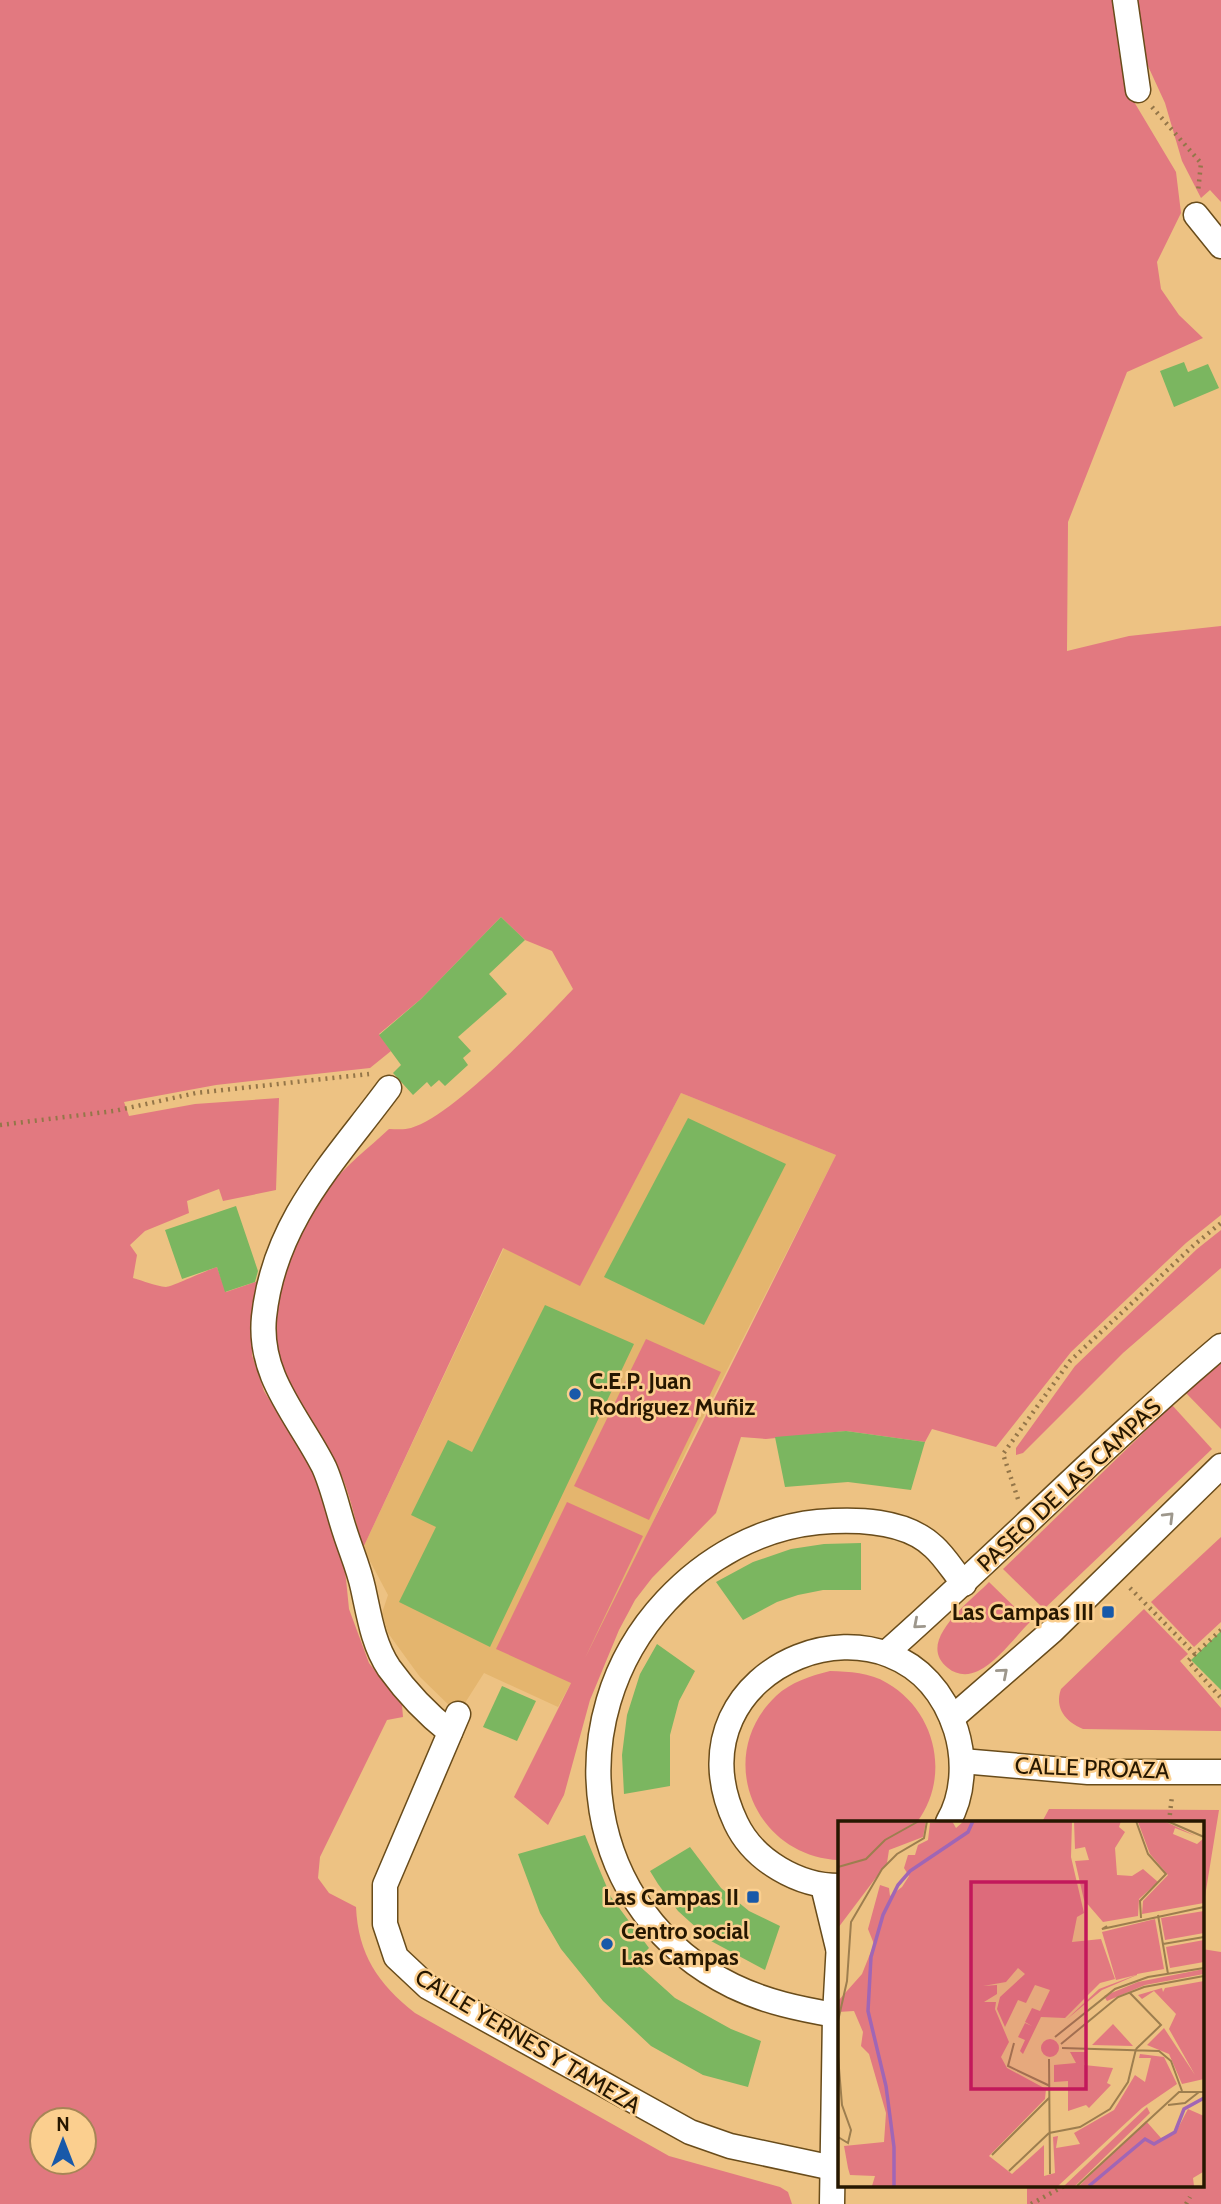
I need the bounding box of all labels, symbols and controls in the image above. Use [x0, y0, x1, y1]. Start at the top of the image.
place label: C.E.P. Juan Rodríguez Muñiz [589, 1367, 755, 1421]
marker: C.E.P. Juan Rodríguez Muñiz [567, 1386, 583, 1402]
street label: PASEO DE LAS CAMPAS [971, 1393, 1167, 1577]
one-way arrow [1160, 1513, 1173, 1526]
place label: Las Campas III [952, 1598, 1094, 1626]
marker: Las Campas III [1100, 1604, 1116, 1620]
one-way arrow [913, 1616, 926, 1628]
one-way arrow [995, 1669, 1008, 1681]
street label: CALLE PROAZA [1014, 1751, 1170, 1785]
inset map [838, 1821, 1204, 2186]
place label: Las Campas II [603, 1883, 739, 1911]
marker: Las Campas II [745, 1889, 761, 1905]
place label: Centro social Las Campas [621, 1917, 749, 1971]
marker: Centro social Las Campas [599, 1936, 615, 1952]
street label: CALLE YERNES Y TAMEZA [410, 1963, 646, 2119]
north arrow [28, 2106, 98, 2176]
text: N [56, 2113, 70, 2136]

